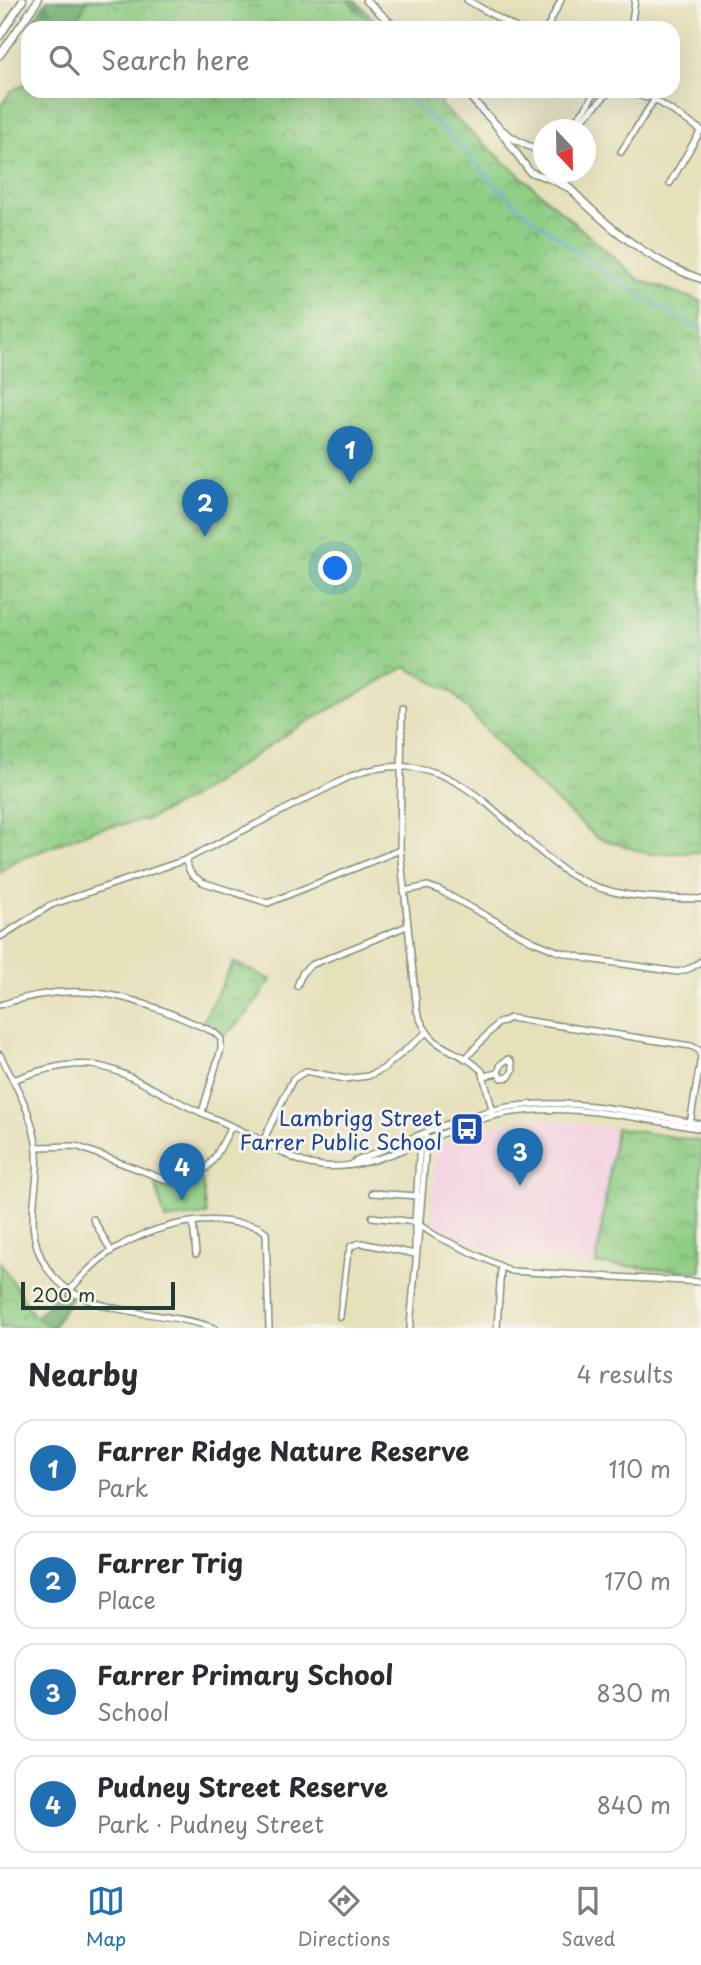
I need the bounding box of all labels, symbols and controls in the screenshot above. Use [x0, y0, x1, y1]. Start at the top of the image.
search box [21, 21, 680, 98]
text: Search here [101, 40, 250, 79]
icon: search [45, 41, 83, 79]
north arrow [533, 119, 596, 182]
pin: 1 [327, 426, 373, 484]
pin: 2 [182, 479, 228, 537]
your location [318, 551, 352, 585]
place label: Lambrigg Street Farrer Public School [240, 1101, 442, 1157]
bus stop icon: Lambrigg Street Farrer Public School [448, 1110, 486, 1148]
pin: 3 [497, 1128, 543, 1186]
pin: 4 [159, 1143, 205, 1201]
scale bar [21, 1279, 175, 1311]
text: 200 m [32, 1280, 95, 1308]
text: Nearby [28, 1351, 138, 1396]
text: 4 results [577, 1356, 673, 1391]
text: Farrer Ridge Nature Reserve [97, 1431, 469, 1470]
text: 1 [48, 1451, 59, 1486]
text: 110 m [609, 1451, 671, 1486]
text: Park [97, 1470, 148, 1505]
text: Farrer Trig [97, 1543, 243, 1582]
text: 2 [45, 1563, 61, 1598]
text: 170 m [604, 1563, 671, 1598]
text: Place [97, 1582, 156, 1617]
text: Farrer Primary School [97, 1655, 393, 1694]
text: 3 [45, 1675, 61, 1710]
text: 830 m [596, 1675, 671, 1710]
text: School [97, 1694, 169, 1729]
text: Pudney Street Reserve [97, 1767, 388, 1806]
text: 4 [45, 1787, 61, 1822]
text: 840 m [597, 1787, 671, 1822]
text: Park · Pudney Street [97, 1806, 324, 1841]
tab: Map [86, 1882, 126, 1952]
tab: Directions [298, 1882, 390, 1952]
tab: Saved [561, 1882, 615, 1952]

